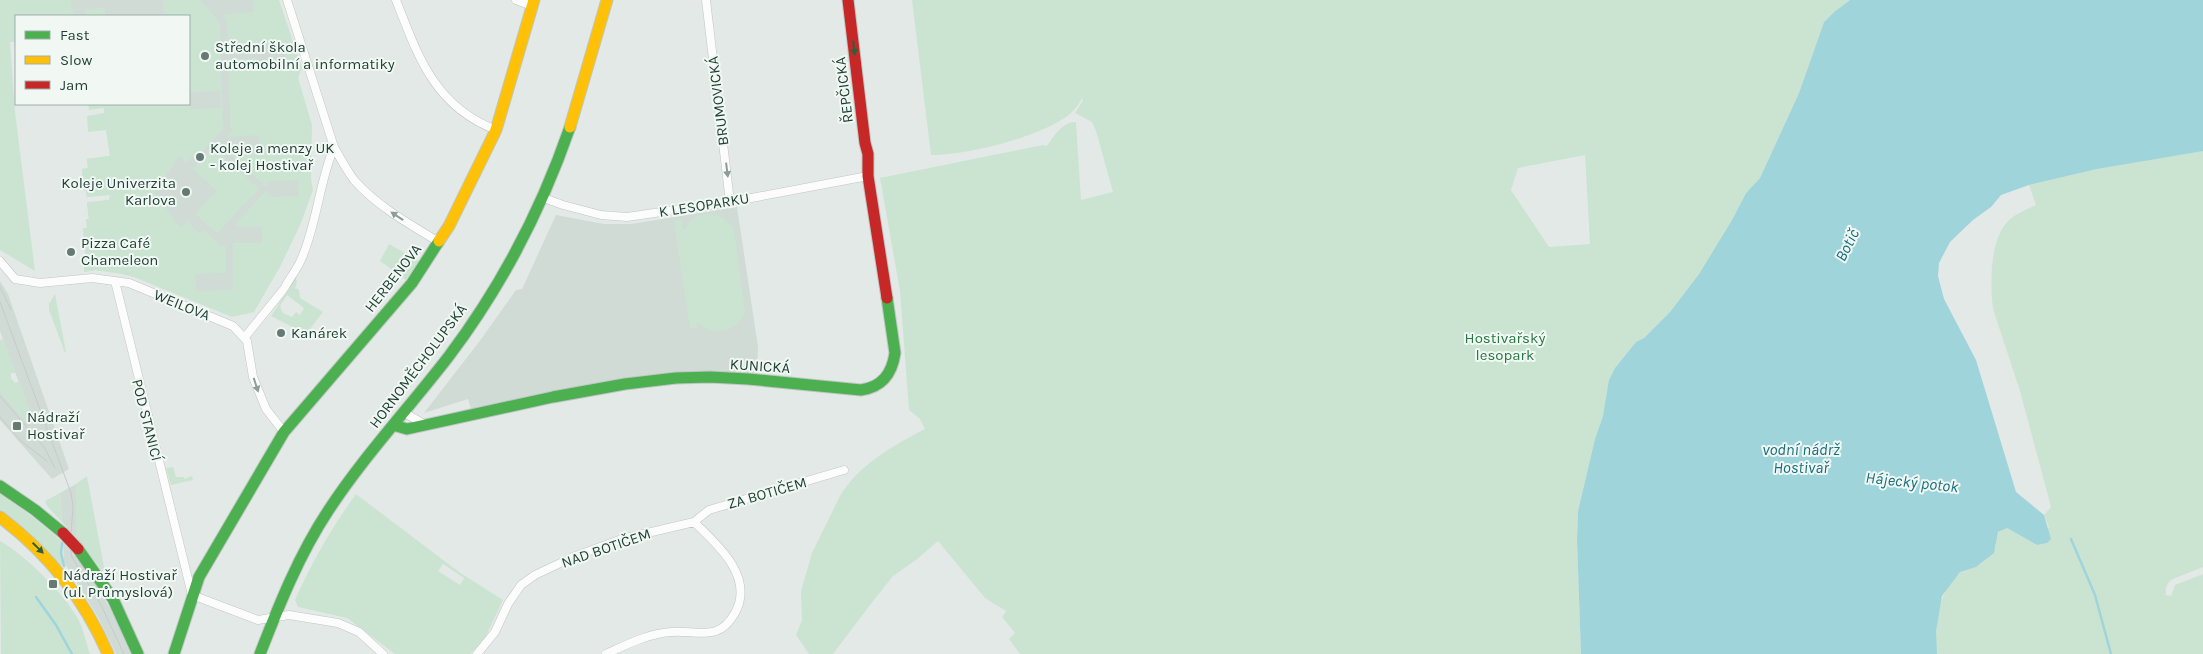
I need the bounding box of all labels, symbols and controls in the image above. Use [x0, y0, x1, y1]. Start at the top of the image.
legend [15, 15, 190, 105]
text: Fast [60, 26, 90, 44]
place label: Střední škola automobilní a informatiky [215, 38, 395, 73]
one-way arrow [850, 41, 858, 57]
marker: Střední škola automobilní a informatiky [199, 50, 211, 62]
text: Slow [60, 51, 92, 69]
street label: BRUMOVICKÁ [704, 55, 732, 147]
street label: ŘEPČICKÁ [831, 56, 857, 124]
text: Jam [60, 76, 88, 94]
place label: Koleje a menzy UK - kolej Hostivař [210, 139, 334, 174]
marker: Koleje a menzy UK - kolej Hostivař [194, 151, 206, 163]
one-way arrow [723, 162, 731, 178]
place label: Koleje Univerzita Karlova [61, 174, 176, 209]
marker: Koleje Univerzita Karlova [180, 186, 192, 198]
street label: K LESOPARKU [658, 189, 750, 221]
one-way arrow [390, 211, 404, 221]
water label: Botič [1831, 225, 1863, 264]
place label: Pizza Café Chameleon [81, 234, 158, 269]
street label: HERBENOVA [361, 240, 426, 316]
marker: Pizza Café Chameleon [65, 246, 77, 258]
street label: WEILOVA [151, 286, 213, 325]
street label: HORNOMĚCHOLUPSKÁ [365, 300, 471, 432]
place label: Kanárek [291, 324, 347, 342]
marker: Kanárek [275, 327, 287, 339]
park label: Hostivařský lesopark [1465, 329, 1545, 364]
street label: KUNICKÁ [729, 355, 791, 377]
street label: POD STANICÍ [128, 377, 166, 464]
one-way arrow [253, 377, 260, 392]
place label: Nádraží Hostivař [27, 408, 85, 443]
marker: Nádraží Hostivař [11, 420, 23, 432]
water label: vodní nádrž Hostivař [1762, 440, 1840, 477]
water label: Hájecký potok [1865, 468, 1960, 496]
street label: ZA BOTIČEM [725, 473, 809, 513]
street label: NAD BOTIČEM [559, 524, 653, 572]
one-way arrow [31, 542, 43, 554]
place label: Nádraží Hostivař (ul. Průmyslová) [63, 566, 177, 601]
marker: Nádraží Hostivař (ul. Průmyslová) [47, 578, 59, 590]

